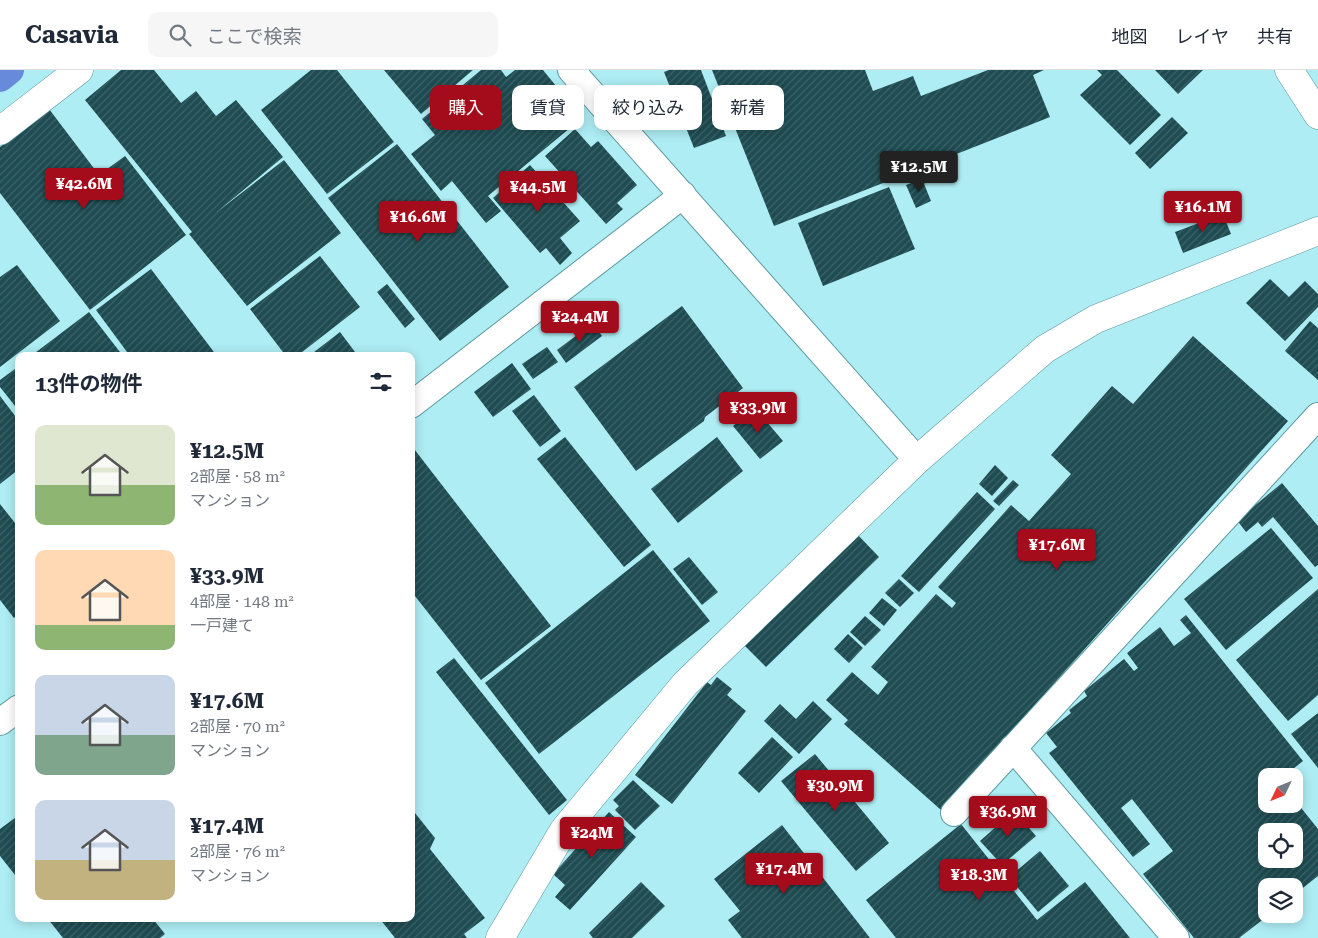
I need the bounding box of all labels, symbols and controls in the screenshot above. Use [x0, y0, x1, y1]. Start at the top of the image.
search box [148, 12, 498, 57]
text: Casavia [25, 21, 118, 49]
icon: search [166, 21, 194, 49]
text: ここで検索 [206, 25, 302, 48]
text: 地図 [1112, 26, 1148, 47]
text: レイヤ [1176, 26, 1229, 47]
text: 共有 [1257, 26, 1293, 47]
chip: 購入 [430, 85, 502, 130]
chip: 賃貸 [512, 85, 584, 130]
chip: 絞り込み [594, 85, 702, 130]
chip: 新着 [712, 85, 784, 130]
pin: ¥12.5M [878, 150, 960, 193]
text: ¥12.5M [891, 157, 947, 176]
pin: ¥42.6M [43, 168, 125, 210]
pin: ¥44.5M [497, 170, 579, 213]
text: ¥42.6M [56, 174, 112, 193]
text: ¥44.5M [510, 177, 566, 196]
pin: ¥16.1M [1162, 190, 1244, 233]
text: ¥16.1M [1175, 197, 1231, 216]
pin: ¥16.6M [377, 200, 459, 243]
text: ¥16.6M [390, 207, 446, 226]
pin: ¥24.4M [539, 300, 621, 343]
text: ¥24.4M [552, 307, 608, 326]
icon: filters [367, 368, 395, 396]
text: 13件の物件 [35, 372, 143, 396]
pin: ¥33.9M [717, 392, 799, 434]
text: ¥33.9M [730, 398, 786, 417]
text: ¥12.5M [190, 439, 264, 463]
icon: home [75, 445, 135, 505]
text: 2部屋 · 58 m² [190, 467, 285, 486]
text: マンション [190, 491, 270, 510]
pin: ¥17.6M [1016, 528, 1098, 571]
text: ¥17.6M [1029, 535, 1085, 554]
text: ¥33.9M [190, 564, 264, 588]
icon: home [75, 570, 135, 630]
text: 4部屋 · 148 m² [190, 592, 294, 611]
text: 一戸建て [190, 616, 254, 635]
text: ¥17.6M [190, 689, 264, 713]
icon: home [75, 695, 135, 755]
text: 2部屋 · 70 m² [190, 717, 285, 736]
text: マンション [190, 741, 270, 760]
north arrow [1258, 768, 1302, 812]
map controls [1258, 768, 1303, 923]
pin: ¥30.9M [794, 770, 876, 812]
text: ¥30.9M [807, 776, 863, 795]
pin: ¥36.9M [967, 796, 1049, 838]
text: ¥36.9M [980, 802, 1036, 821]
text: ¥17.4M [190, 814, 264, 838]
pin: ¥24M [562, 816, 622, 859]
icon: home [75, 820, 135, 880]
text: ¥24M [571, 823, 613, 842]
button: locate [1258, 823, 1303, 868]
text: 2部屋 · 76 m² [190, 842, 285, 861]
pin: ¥17.4M [743, 852, 825, 895]
pin: ¥18.3M [938, 858, 1020, 901]
text: ¥17.4M [756, 859, 812, 878]
text: ¥18.3M [951, 865, 1007, 884]
text: マンション [190, 866, 270, 885]
button: layers [1258, 878, 1303, 923]

